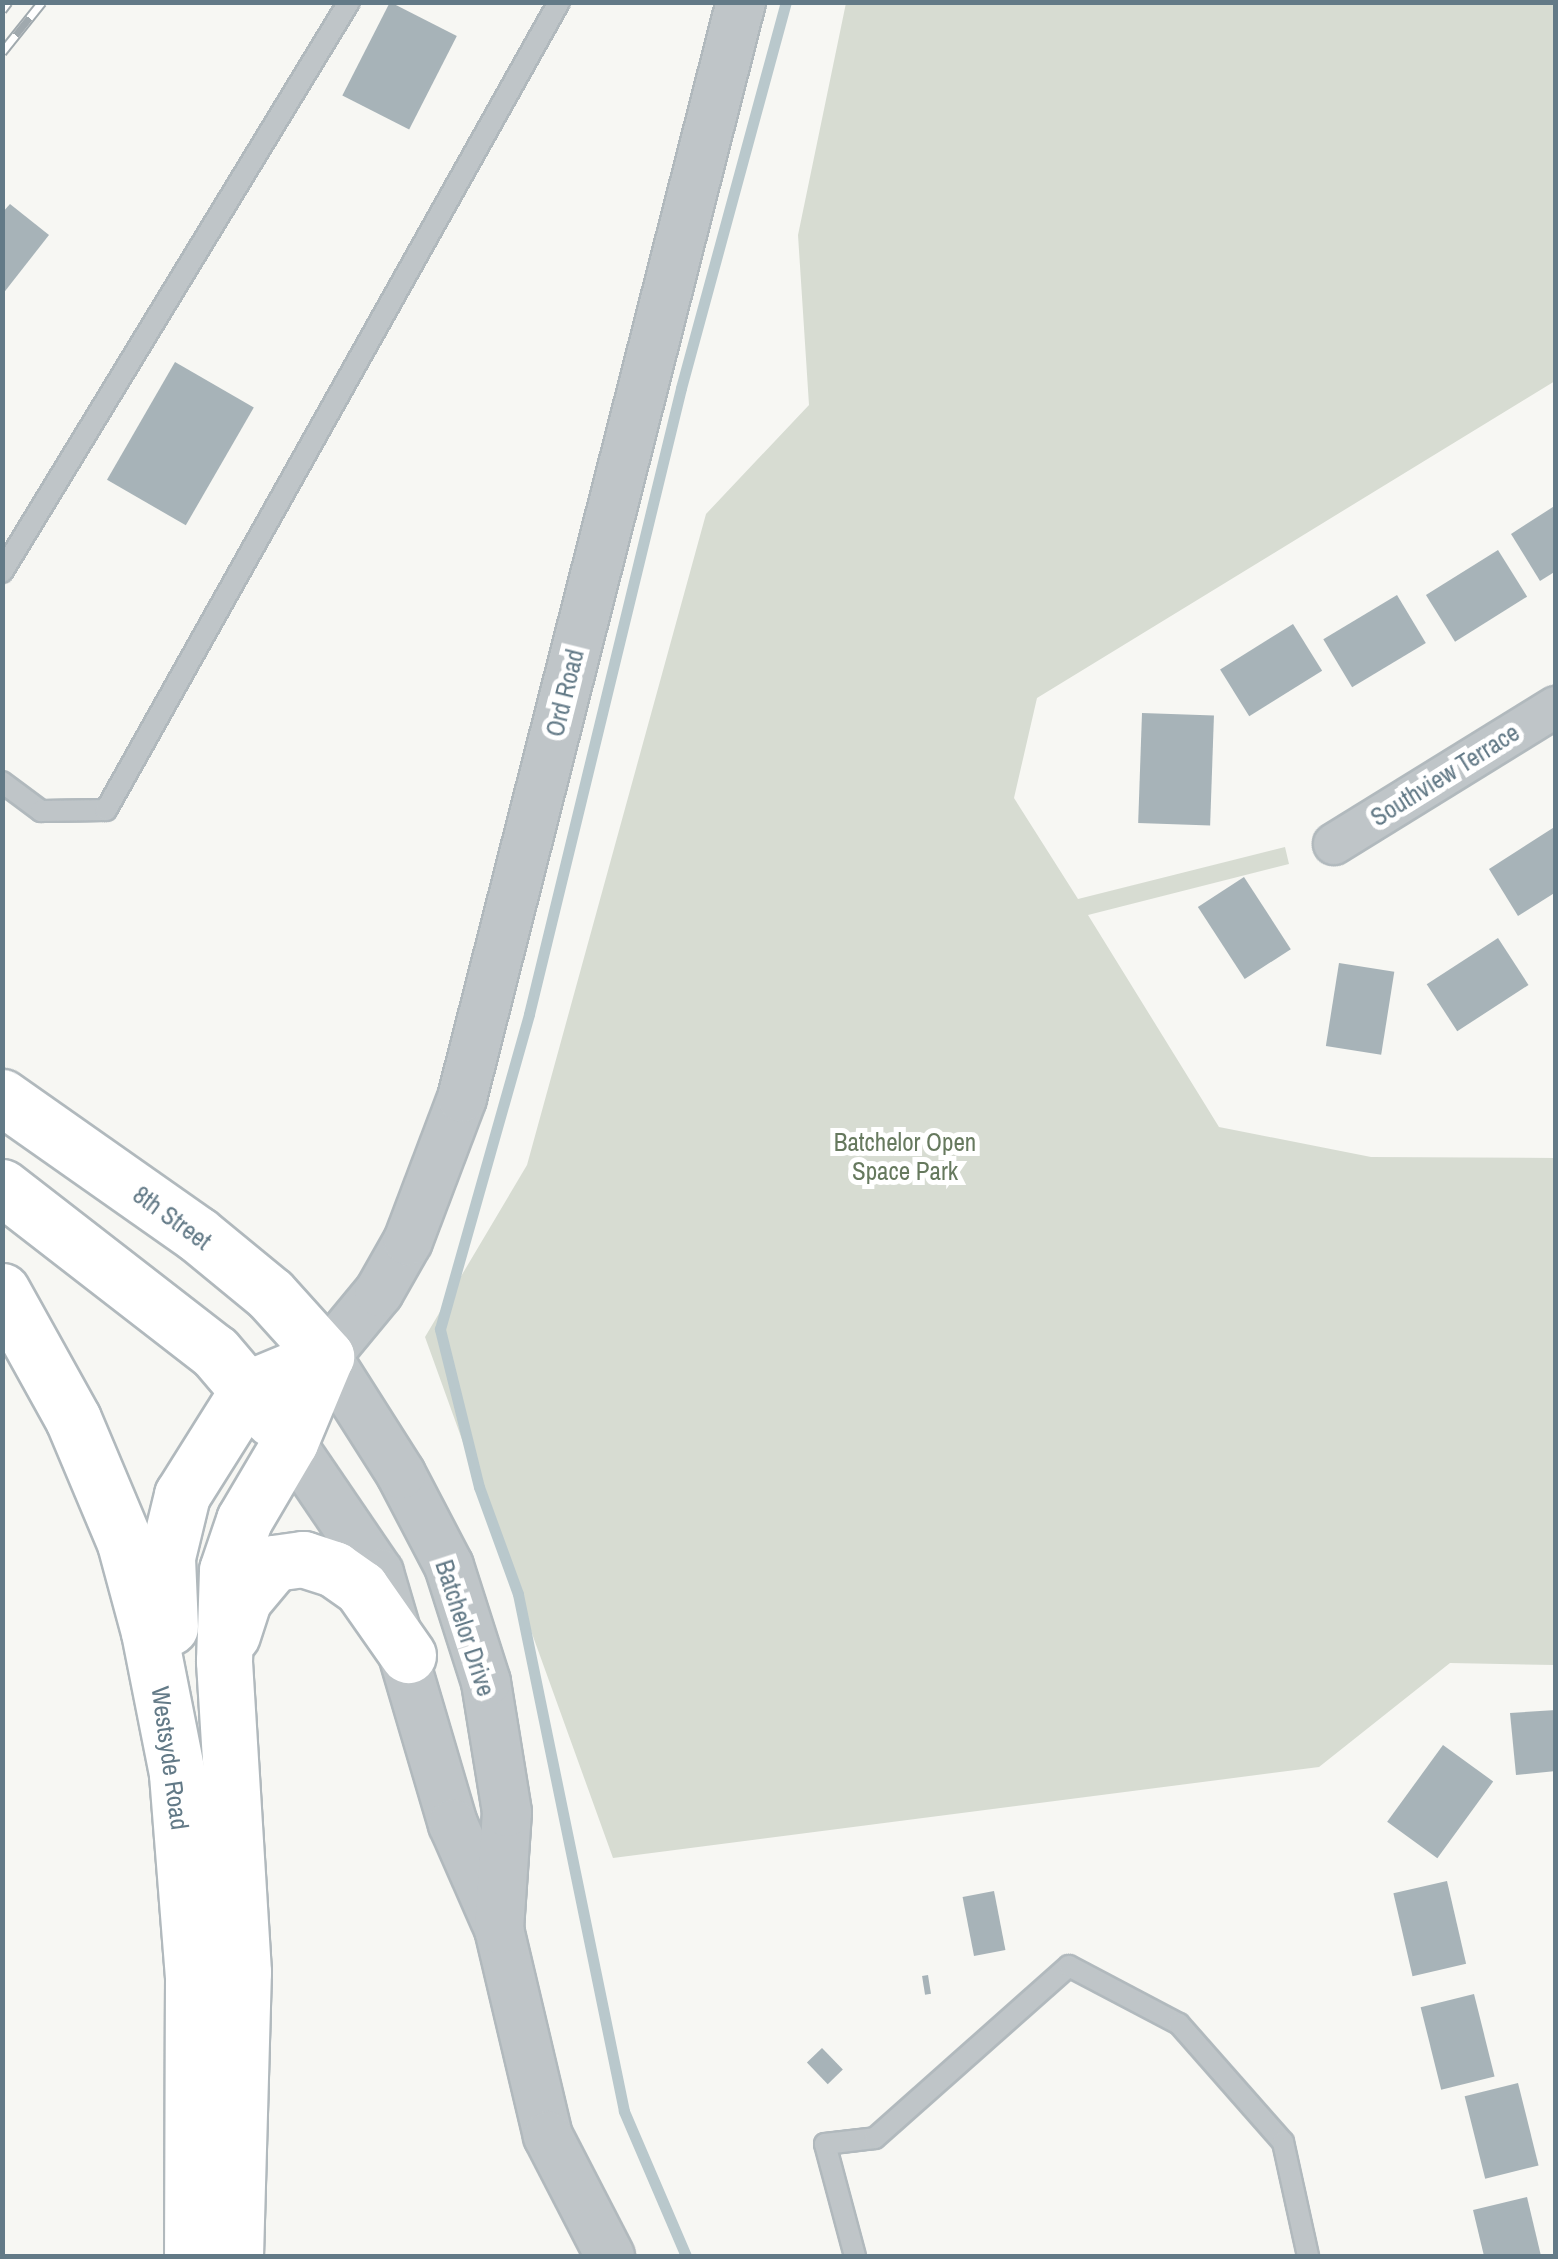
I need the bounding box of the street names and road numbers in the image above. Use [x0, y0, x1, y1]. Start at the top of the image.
street label: Ord Road [540, 646, 590, 740]
street label: Southview Terrace [1365, 717, 1525, 833]
street label: 8th Street [127, 1180, 217, 1256]
street label: Batchelor Drive [429, 1556, 501, 1700]
street label: Westsyde Road [145, 1684, 195, 1832]

